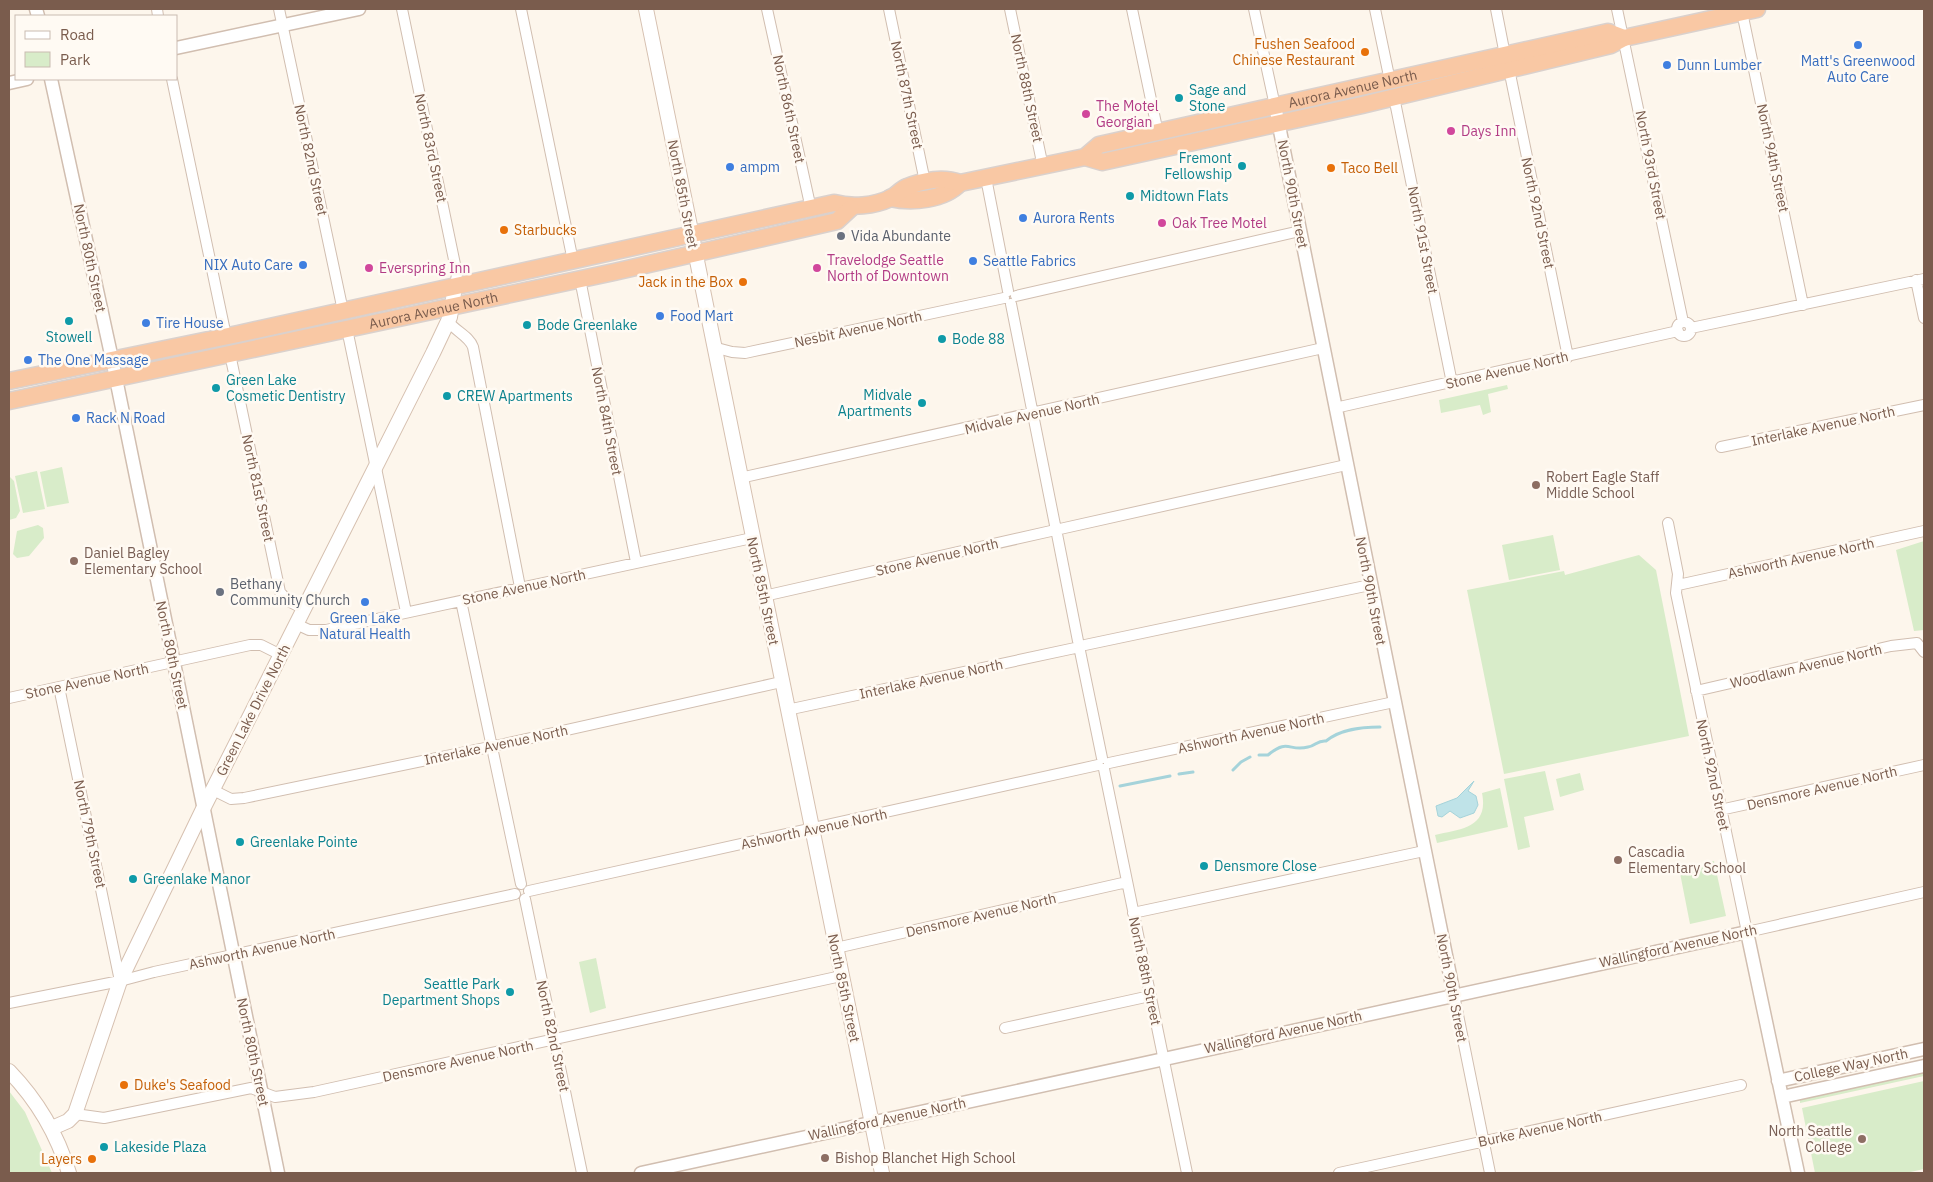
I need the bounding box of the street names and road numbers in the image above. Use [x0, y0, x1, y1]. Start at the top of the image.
street label: North 88th Street [1007, 32, 1047, 144]
street label: North 87th Street [887, 39, 927, 151]
street label: North 86th Street [769, 53, 809, 165]
street label: Aurora Avenue North [1286, 66, 1419, 112]
street label: North 83rd Street [411, 92, 451, 204]
street label: North 94th Street [1753, 102, 1793, 214]
street label: North 82nd Street [290, 103, 332, 218]
street label: North 93rd Street [1632, 109, 1670, 221]
street label: North 85th Street [664, 138, 702, 250]
street label: North 90th Street [1274, 138, 1312, 250]
street label: North 92nd Street [1517, 156, 1559, 271]
street label: North 91st Street [1404, 185, 1442, 295]
street label: North 80th Street [70, 202, 110, 314]
street label: Aurora Avenue North [367, 288, 500, 333]
street label: Nesbit Avenue North [793, 307, 923, 351]
street label: Stone Avenue North [1444, 347, 1570, 393]
street label: North 84th Street [588, 365, 626, 477]
street label: Midvale Avenue North [963, 390, 1101, 438]
street label: Interlake Avenue North [1749, 402, 1897, 450]
street label: North 81st Street [238, 433, 278, 543]
street label: Stone Avenue North [874, 534, 1000, 580]
street label: Ashworth Avenue North [1726, 534, 1876, 582]
street label: North 85th Street [743, 535, 783, 647]
street label: North 90th Street [1352, 535, 1390, 647]
street label: Stone Avenue North [461, 565, 587, 609]
street label: North 80th Street [152, 599, 192, 711]
street label: Woodlawn Avenue North [1728, 640, 1884, 692]
street label: Green Lake Drive North [212, 641, 294, 779]
street label: Interlake Avenue North [857, 655, 1005, 703]
street label: Stone Avenue North [24, 659, 150, 703]
street label: Ashworth Avenue North [1176, 709, 1326, 757]
street label: North 92nd Street [1692, 718, 1734, 833]
street label: Interlake Avenue North [422, 721, 570, 769]
street label: Densmore Avenue North [1745, 762, 1899, 814]
street label: North 79th Street [70, 778, 110, 890]
street label: Ashworth Avenue North [739, 805, 889, 853]
street label: Densmore Avenue North [904, 889, 1058, 941]
street label: North 88th Street [1125, 915, 1165, 1027]
street label: Wallingford Avenue North [1597, 920, 1759, 972]
street label: Ashworth Avenue North [187, 925, 337, 973]
street label: North 85th Street [824, 932, 864, 1044]
street label: North 90th Street [1433, 932, 1471, 1044]
street label: North 82nd Street [532, 979, 574, 1094]
street label: North 80th Street [233, 996, 273, 1108]
street label: Wallingford Avenue North [1202, 1006, 1364, 1058]
street label: Densmore Avenue North [381, 1036, 535, 1086]
street label: College Way North [1792, 1044, 1910, 1086]
street label: Wallingford Avenue North [806, 1093, 968, 1145]
street label: Burke Avenue North [1476, 1107, 1604, 1151]

